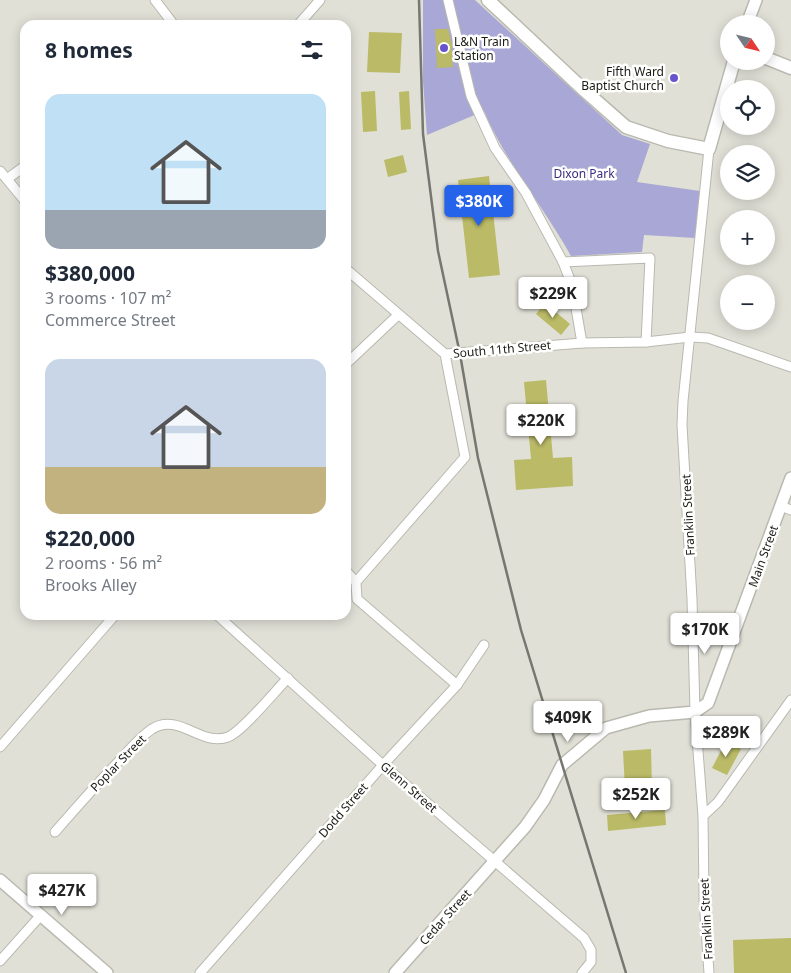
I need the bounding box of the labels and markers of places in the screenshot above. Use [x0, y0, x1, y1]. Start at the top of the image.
place label: L&N Train Station [454, 33, 509, 64]
marker: L&N Train Station [438, 42, 450, 54]
place label: Fifth Ward Baptist Church [581, 63, 664, 94]
marker: Fifth Ward Baptist Church [668, 72, 680, 84]
pin: $380K [444, 184, 514, 227]
pin: $229K [518, 276, 588, 319]
pin: $220K [506, 404, 576, 446]
pin: $170K [670, 612, 740, 655]
pin: $409K [533, 700, 603, 743]
pin: $289K [691, 716, 761, 758]
pin: $252K [601, 778, 671, 820]
pin: $427K [27, 874, 97, 916]

